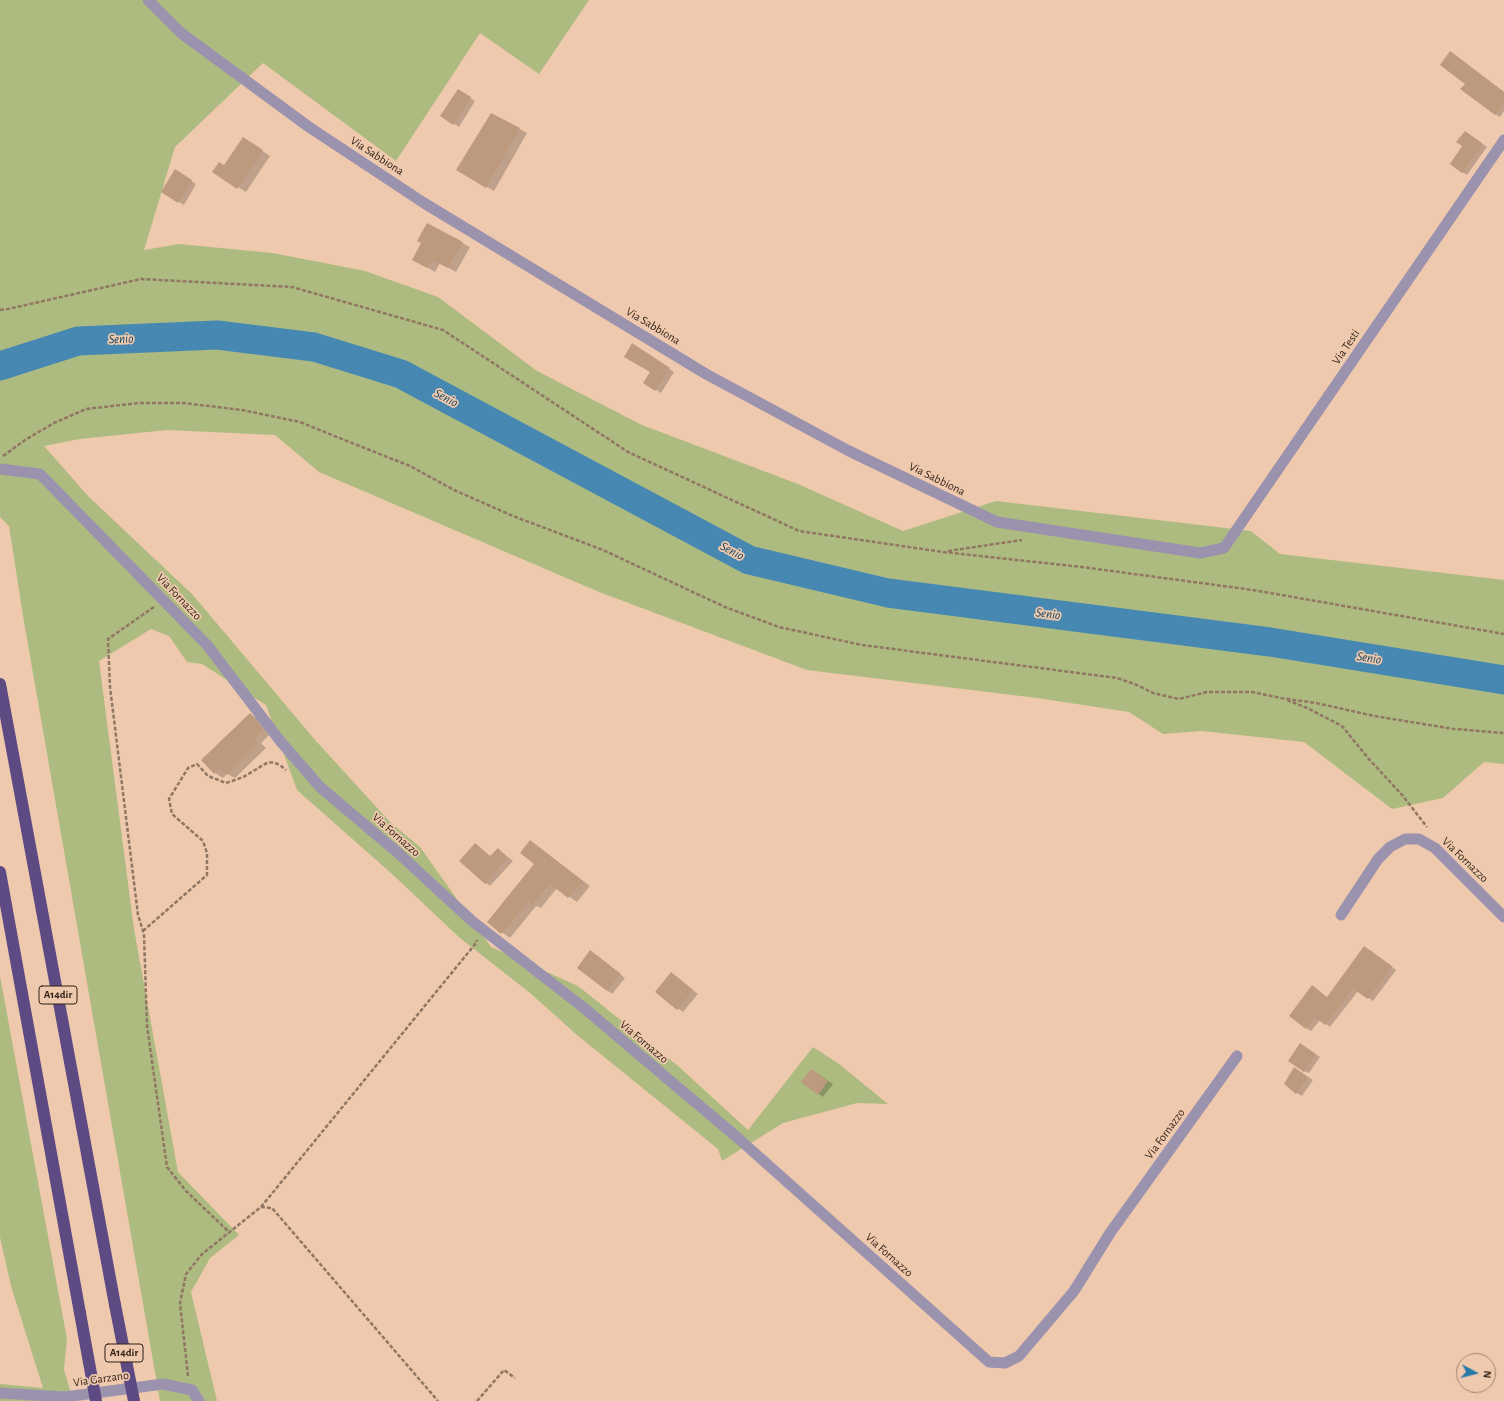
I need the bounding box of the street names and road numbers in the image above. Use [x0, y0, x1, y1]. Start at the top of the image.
street label: Via Sabbiona [348, 133, 406, 179]
street label: Via Sabbiona [623, 304, 683, 348]
street label: Via Testi [1329, 327, 1363, 367]
street label: Via Sabbiona [906, 459, 968, 499]
street label: Via Fornazzo [153, 571, 205, 623]
street label: Via Fornazzo [369, 810, 423, 860]
street label: Via Fornazzo [1439, 834, 1491, 886]
road number: A14dir [39, 986, 77, 1004]
street label: Via Fornazzo [617, 1018, 671, 1066]
street label: Via Fornazzo [1142, 1106, 1188, 1162]
street label: Via Fornazzo [862, 1230, 916, 1280]
road number: A14dir [105, 1344, 143, 1362]
street label: Via Garzano [72, 1368, 130, 1390]

